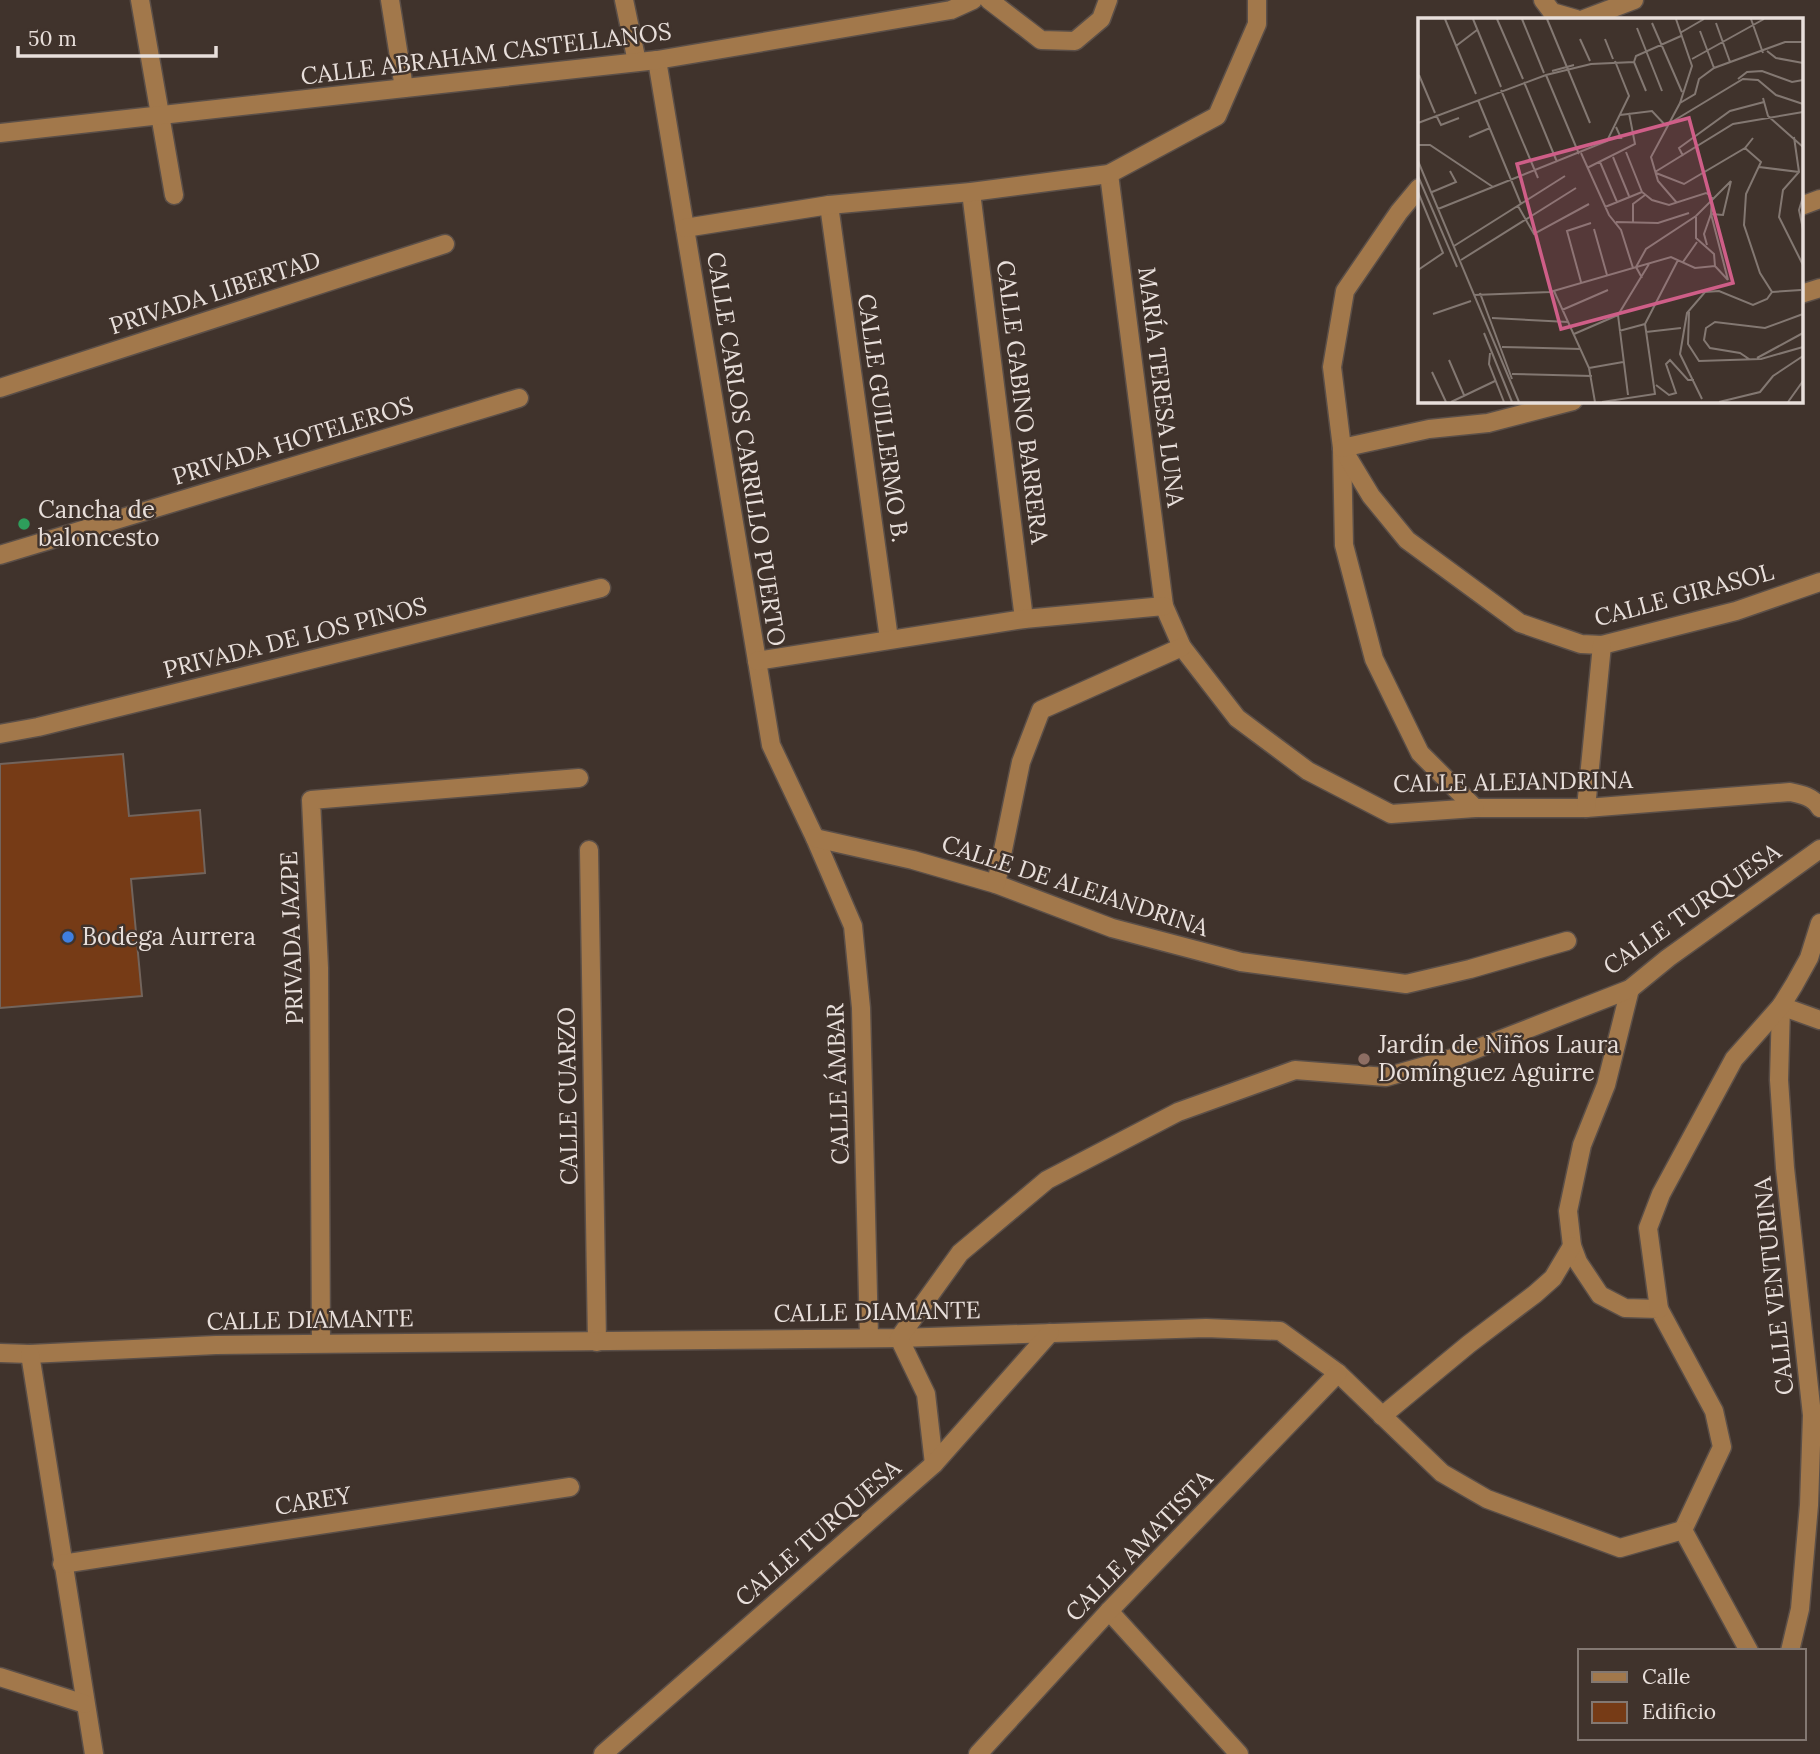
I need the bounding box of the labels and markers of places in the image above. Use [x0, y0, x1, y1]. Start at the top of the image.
place label: Cancha de baloncesto [38, 494, 160, 553]
marker: Cancha de baloncesto [16, 516, 32, 532]
place label: Bodega Aurrera [82, 921, 256, 952]
marker: Bodega Aurrera [60, 929, 76, 945]
place label: Jardín de Niños Laura Domínguez Aguirre [1377, 1029, 1620, 1088]
marker: Jardín de Niños Laura Domínguez Aguirre [1356, 1051, 1372, 1067]

